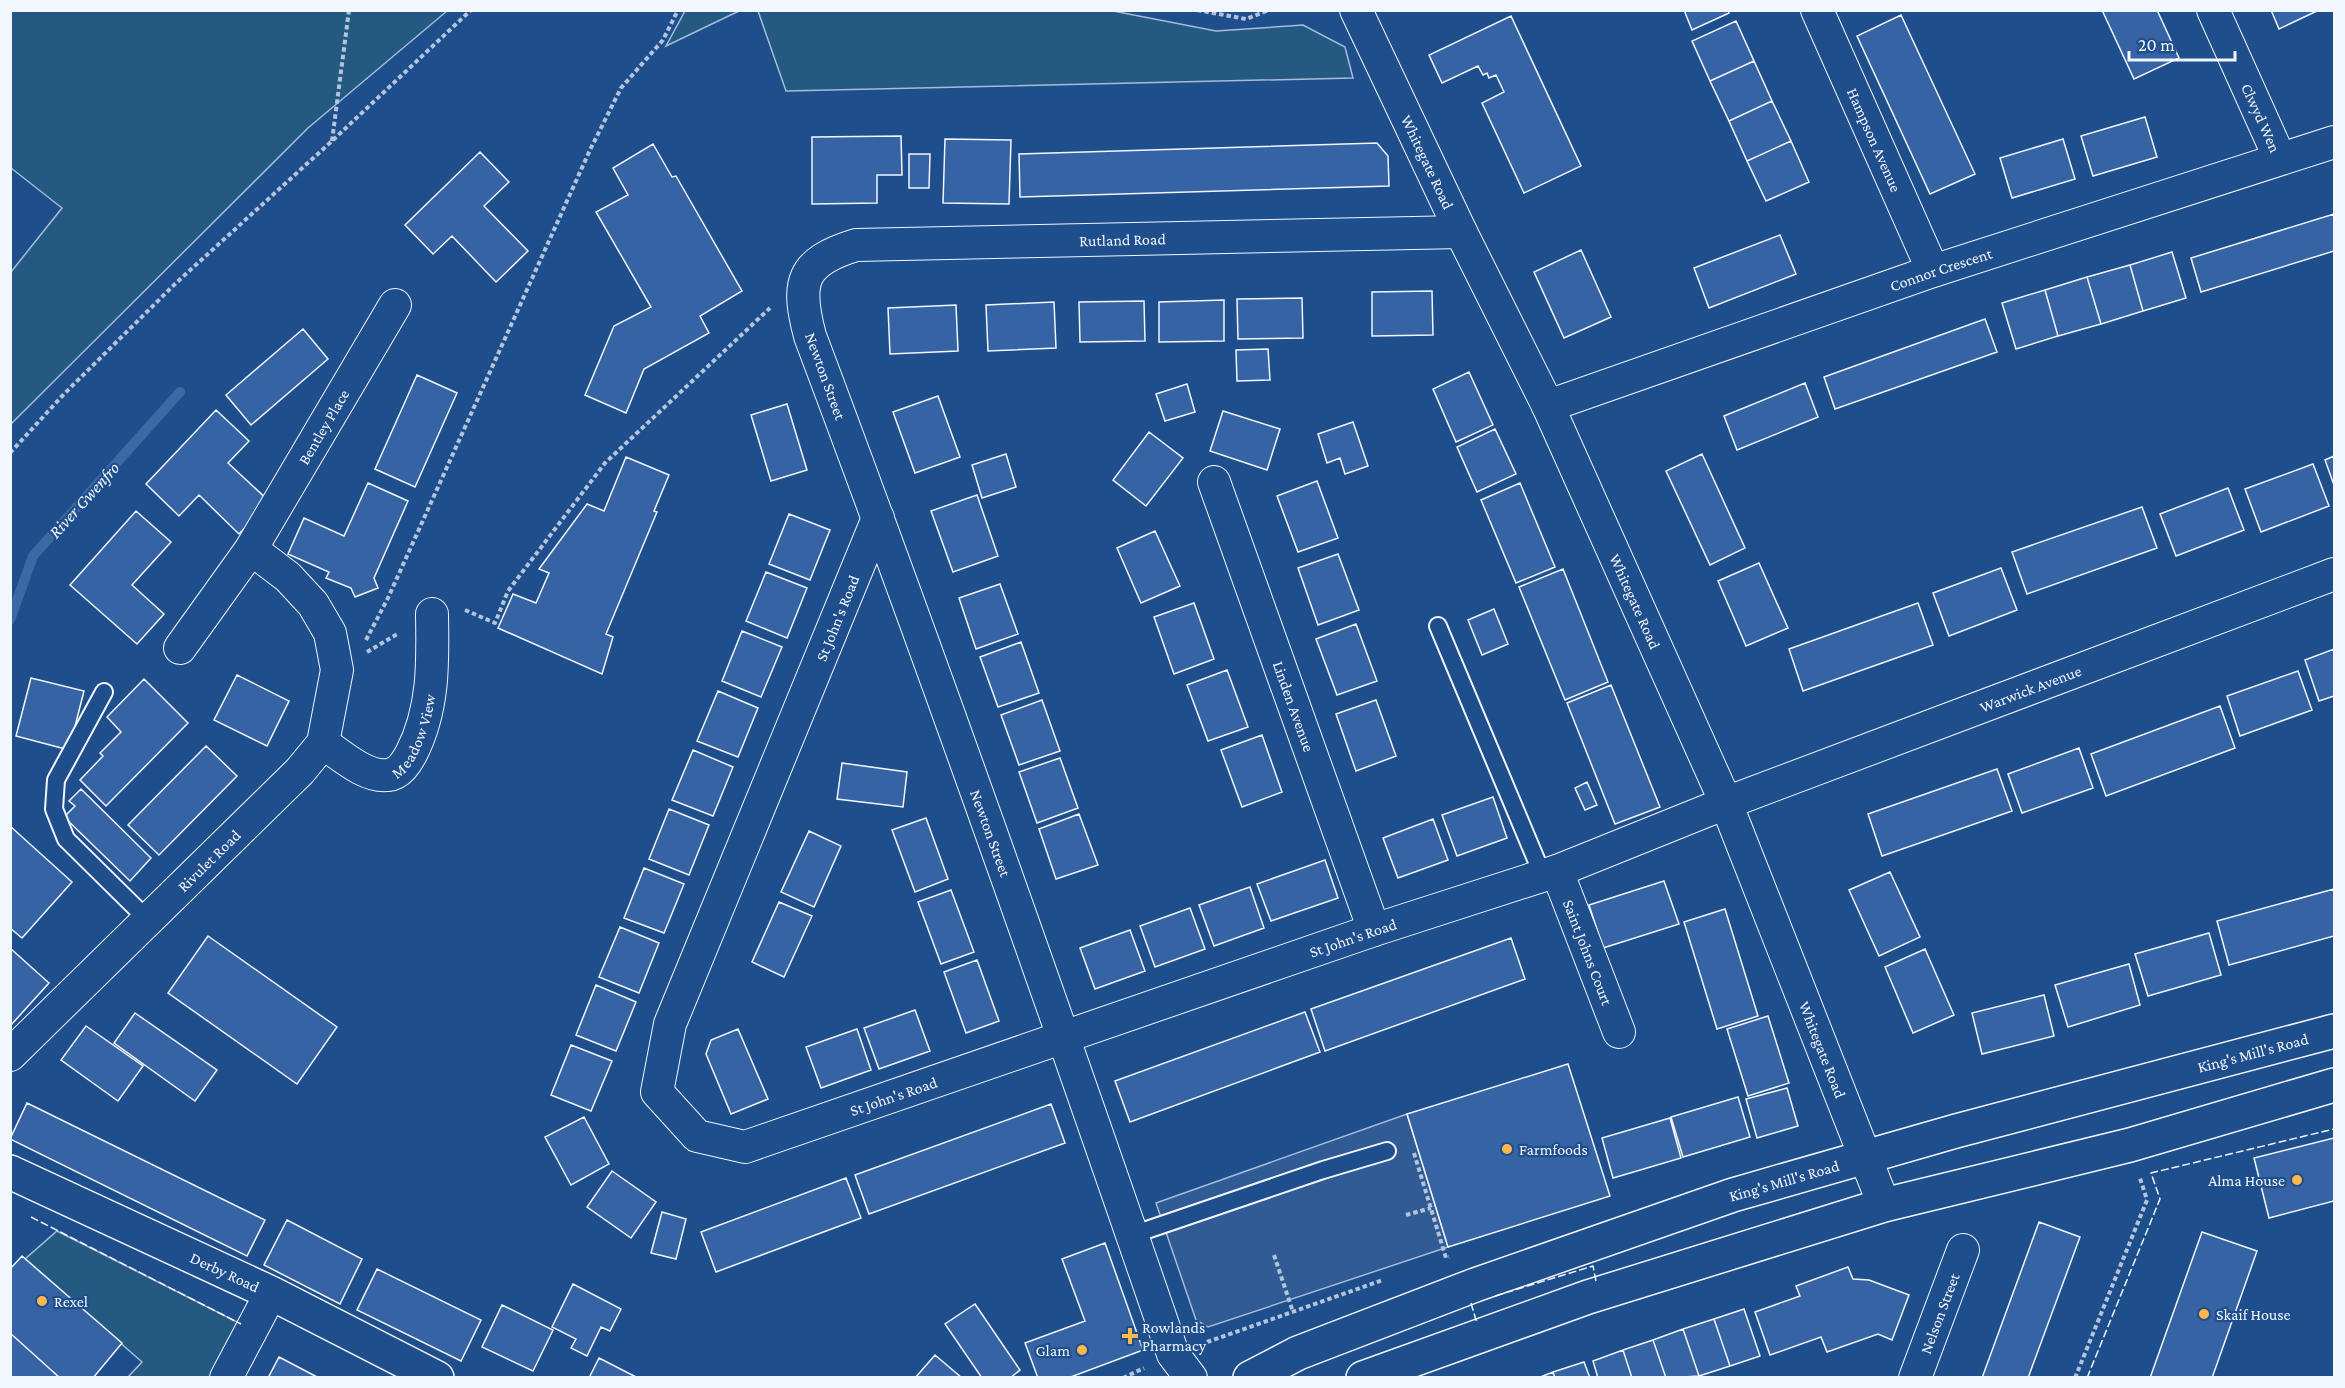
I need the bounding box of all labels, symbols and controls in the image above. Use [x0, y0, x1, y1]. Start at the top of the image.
scale bar [2129, 24, 2236, 62]
text: 20 m [2138, 35, 2175, 55]
street label: Clwyd Wen [2238, 81, 2284, 155]
street label: Hampson Avenue [1844, 85, 1905, 195]
street label: Whitegate Road [1398, 112, 1457, 213]
street label: Rutland Road [1079, 230, 1167, 249]
street label: Connor Crescent [1888, 244, 1995, 294]
street label: Newton Street [802, 330, 849, 423]
street label: Bentley Place [295, 386, 352, 468]
water label: River Gwenfro [45, 458, 124, 542]
street label: Whitegate Road [1606, 551, 1664, 652]
street label: St John's Road [813, 572, 864, 664]
street label: Linden Avenue [1270, 659, 1318, 754]
street label: Warwick Avenue [1977, 662, 2084, 716]
street label: Meadow View [388, 693, 438, 782]
street label: Newton Street [967, 787, 1014, 880]
street label: Rivulet Road [174, 826, 244, 895]
street label: Saint Johns Court [1560, 897, 1616, 1008]
street label: St John's Road [1307, 915, 1399, 961]
street label: Whitegate Road [1796, 999, 1849, 1101]
street label: King's Mill's Road [2196, 1030, 2311, 1076]
street label: St John's Road [848, 1073, 940, 1119]
place label: Farmfoods [1519, 1141, 1588, 1158]
marker: Farmfoods [1500, 1142, 1514, 1156]
street label: King's Mill's Road [1727, 1157, 1842, 1205]
place label: Alma House [2208, 1172, 2285, 1189]
marker: Alma House [2290, 1173, 2304, 1187]
street label: Derby Road [188, 1249, 263, 1296]
street label: Nelson Street [1917, 1270, 1963, 1356]
place label: Rexel [54, 1293, 88, 1310]
marker: Rexel [35, 1294, 49, 1308]
place label: Skaif House [2216, 1306, 2291, 1323]
marker: Skaif House [2197, 1307, 2211, 1321]
place label: Rowlands Pharmacy [1142, 1319, 1207, 1355]
marker: Rowlands Pharmacy [1123, 1329, 1137, 1343]
place label: Glam [1035, 1342, 1070, 1359]
marker: Glam [1075, 1343, 1089, 1357]

